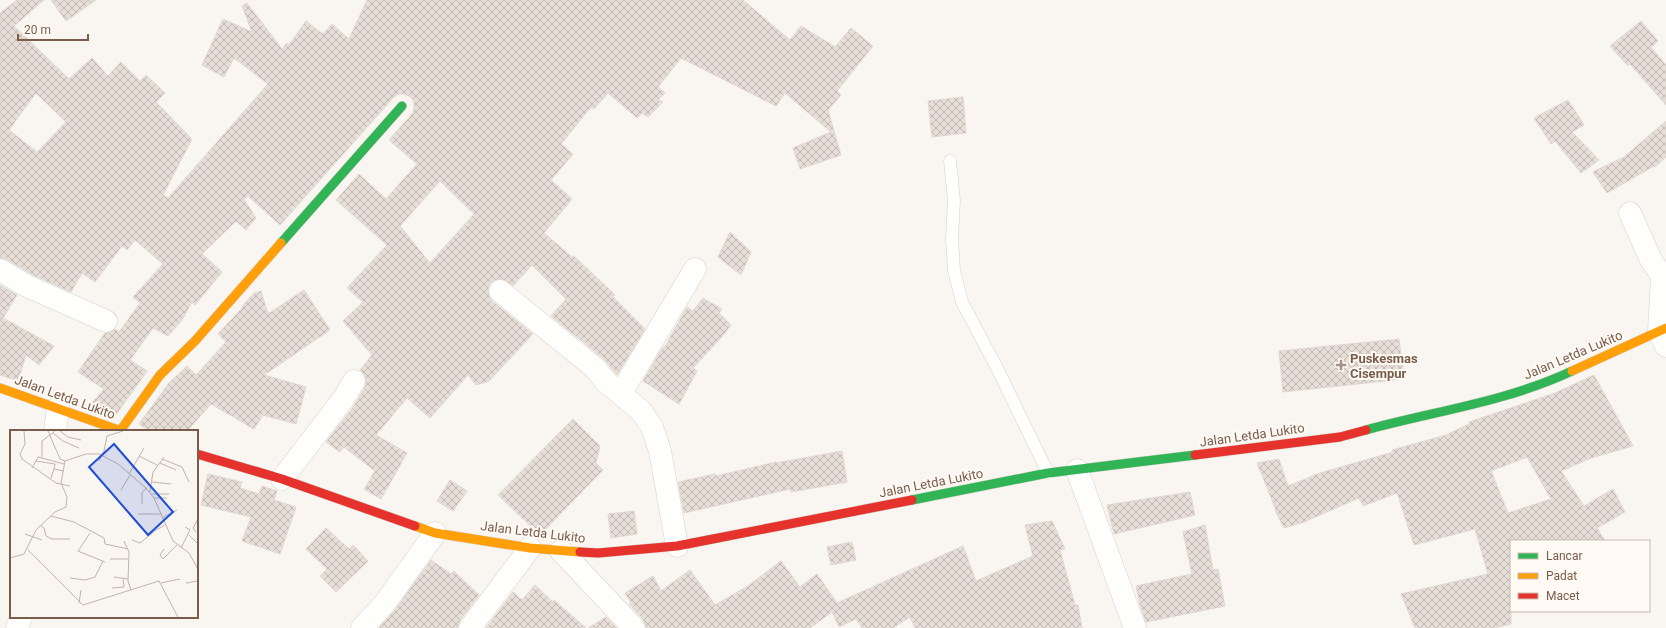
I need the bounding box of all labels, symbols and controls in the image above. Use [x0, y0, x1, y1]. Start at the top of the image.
scale bar [18, 16, 88, 42]
text: 20 m [24, 23, 51, 37]
street label: Jalan Letda Lukito [1521, 327, 1625, 383]
place label: Puskesmas Cisempur [1350, 351, 1418, 381]
marker: Puskesmas Cisempur [1335, 359, 1347, 371]
street label: Jalan Letda Lukito [13, 372, 117, 422]
street label: Jalan Letda Lukito [1199, 420, 1305, 450]
inset map [10, 430, 198, 618]
street label: Jalan Letda Lukito [878, 466, 984, 500]
street label: Jalan Letda Lukito [480, 518, 586, 546]
legend [1510, 540, 1650, 612]
text: Lancar [1546, 549, 1583, 563]
text: Padat [1546, 569, 1577, 583]
text: Macet [1546, 589, 1580, 603]

